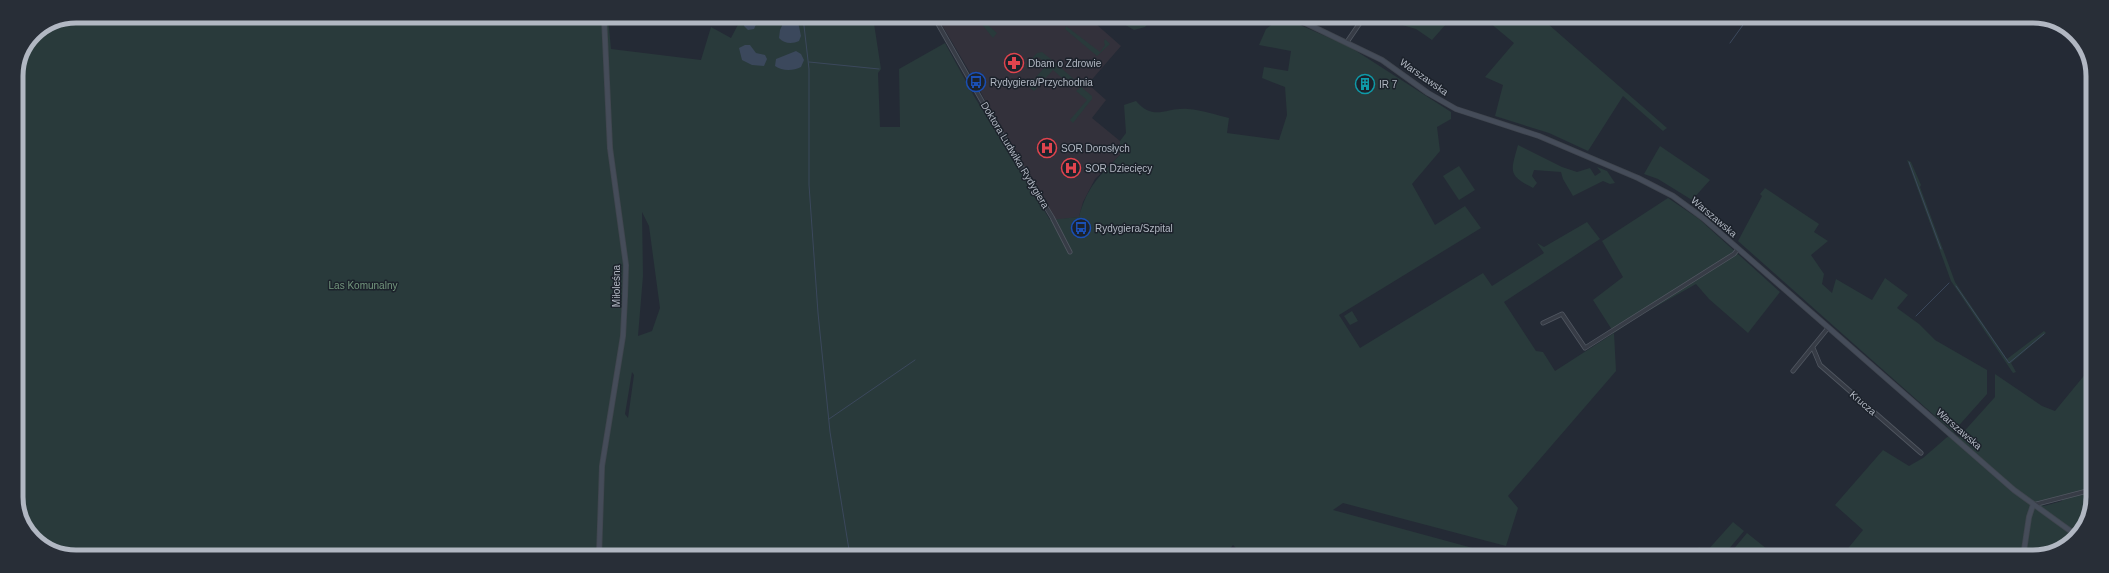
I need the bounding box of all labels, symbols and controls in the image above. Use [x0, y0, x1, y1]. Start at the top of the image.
pharmacy icon: Dbam o Zdrowie [1003, 52, 1025, 74]
street label: Warszawska [1398, 56, 1451, 98]
place label: Dbam o Zdrowie [1028, 58, 1102, 69]
bus stop icon: Rydygiera/Przychodnia [965, 71, 987, 93]
building icon: IR 7 [1354, 73, 1376, 95]
place label: Rydygiera/Przychodnia [990, 77, 1093, 88]
place label: IR 7 [1379, 79, 1398, 90]
street label: Doktora Ludwika Rydygiera [979, 100, 1051, 211]
hospital icon: SOR Dorosłych [1036, 137, 1058, 159]
place label: SOR Dorosłych [1061, 143, 1130, 154]
hospital icon: SOR Dziecięcy [1060, 157, 1082, 179]
place label: SOR Dziecięcy [1085, 163, 1152, 174]
street label: Warszawska [1689, 195, 1739, 240]
bus stop icon: Rydygiera/Szpital [1070, 217, 1092, 239]
place label: Rydygiera/Szpital [1095, 223, 1173, 234]
street label: Miłoleśna [611, 264, 622, 307]
park label: Las Komunalny [329, 280, 397, 291]
street label: Krucza [1848, 389, 1879, 418]
street label: Warszawska [1934, 406, 1984, 452]

